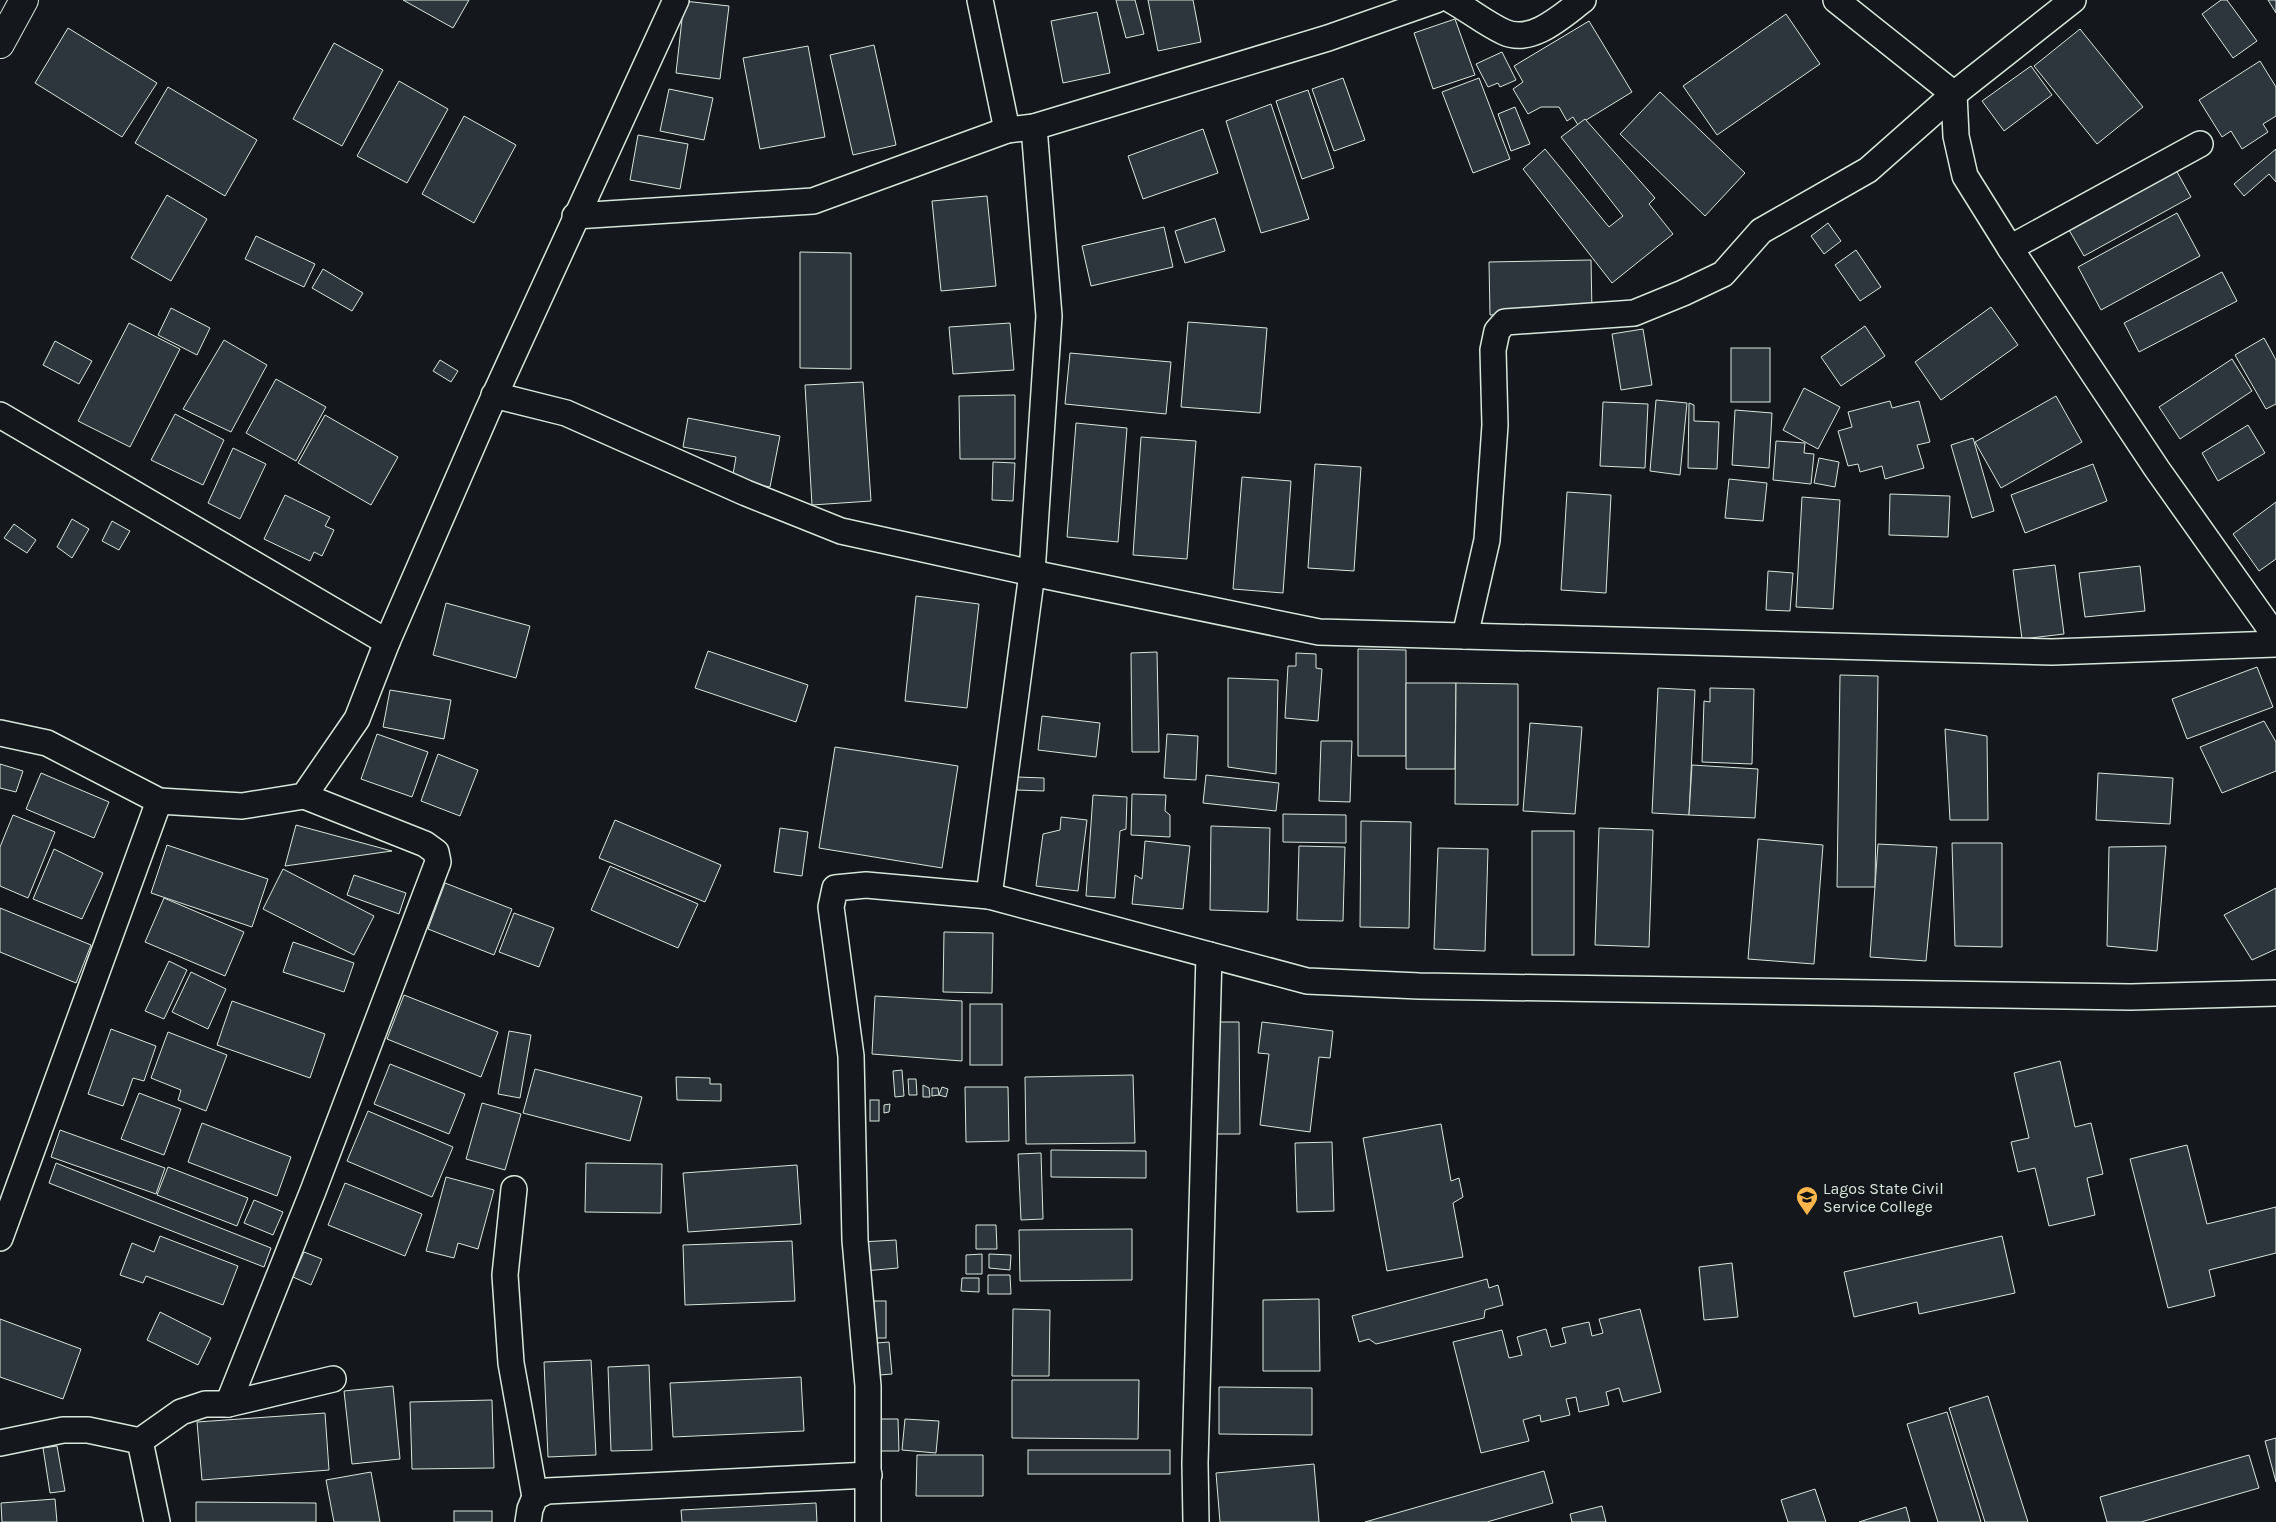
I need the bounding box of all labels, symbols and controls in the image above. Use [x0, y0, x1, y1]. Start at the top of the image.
place label: Lagos State Civil Service College [1823, 1179, 1944, 1216]
school or university icon: Lagos State Civil Service College [1795, 1185, 1819, 1216]

